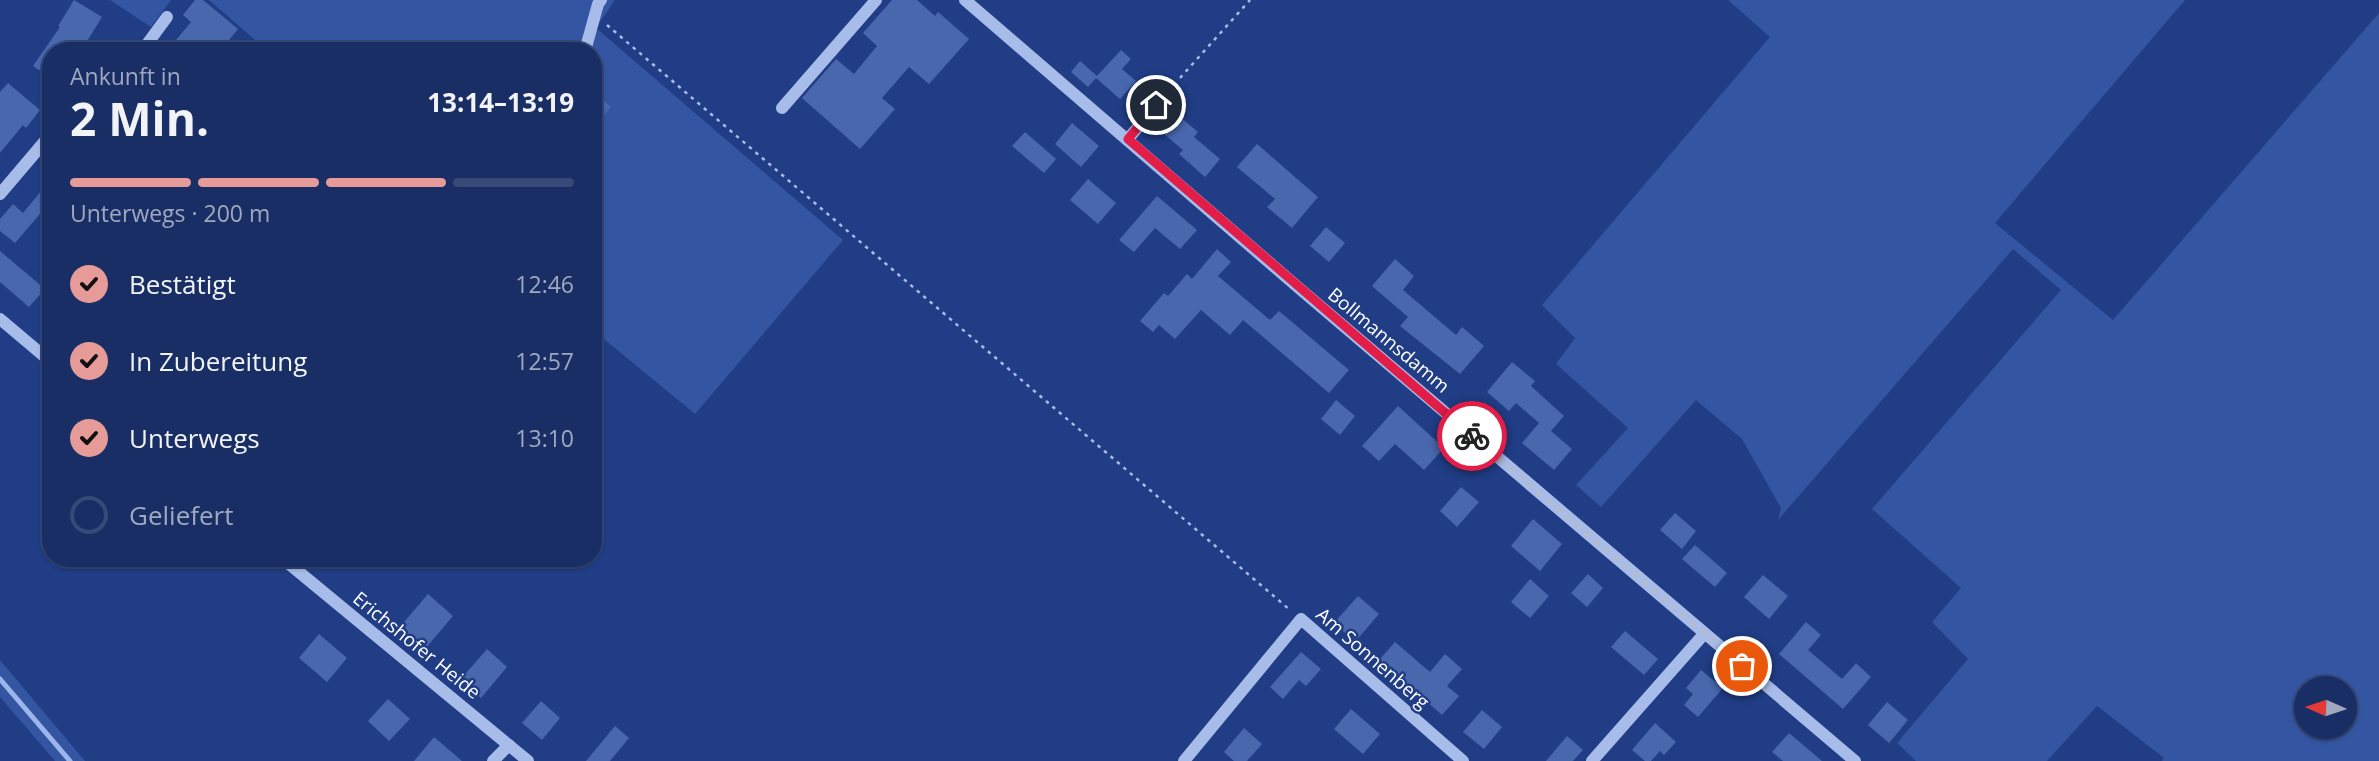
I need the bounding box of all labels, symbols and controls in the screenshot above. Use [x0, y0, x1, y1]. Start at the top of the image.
text: Ankunft in [70, 60, 181, 92]
pin [1126, 75, 1186, 135]
text: 13:14–13:19 [427, 84, 574, 120]
icon: home [1137, 86, 1175, 124]
text: 2 Min. [70, 87, 209, 149]
text: Unterwegs · 200 m [70, 197, 270, 229]
icon: check [70, 265, 108, 303]
text: Bestätigt [129, 266, 236, 302]
text: 12:46 [515, 268, 574, 300]
street label: Bollmannsdamm [1323, 281, 1455, 399]
icon: check [70, 342, 108, 380]
text: In Zubereitung [129, 343, 307, 379]
text: 12:57 [515, 345, 574, 377]
courier [1437, 401, 1507, 471]
icon: bike [1453, 417, 1491, 455]
icon: check [70, 419, 108, 457]
text: Unterwegs [129, 420, 260, 456]
text: 13:10 [515, 422, 574, 454]
text: Geliefert [129, 497, 233, 533]
street label: Erichshofer Heide [348, 585, 486, 705]
street label: Am Sonnenberg [1311, 601, 1435, 715]
pin [1712, 636, 1772, 696]
icon: bag [1723, 647, 1761, 685]
north arrow [2294, 676, 2357, 738]
map controls [2294, 676, 2357, 739]

